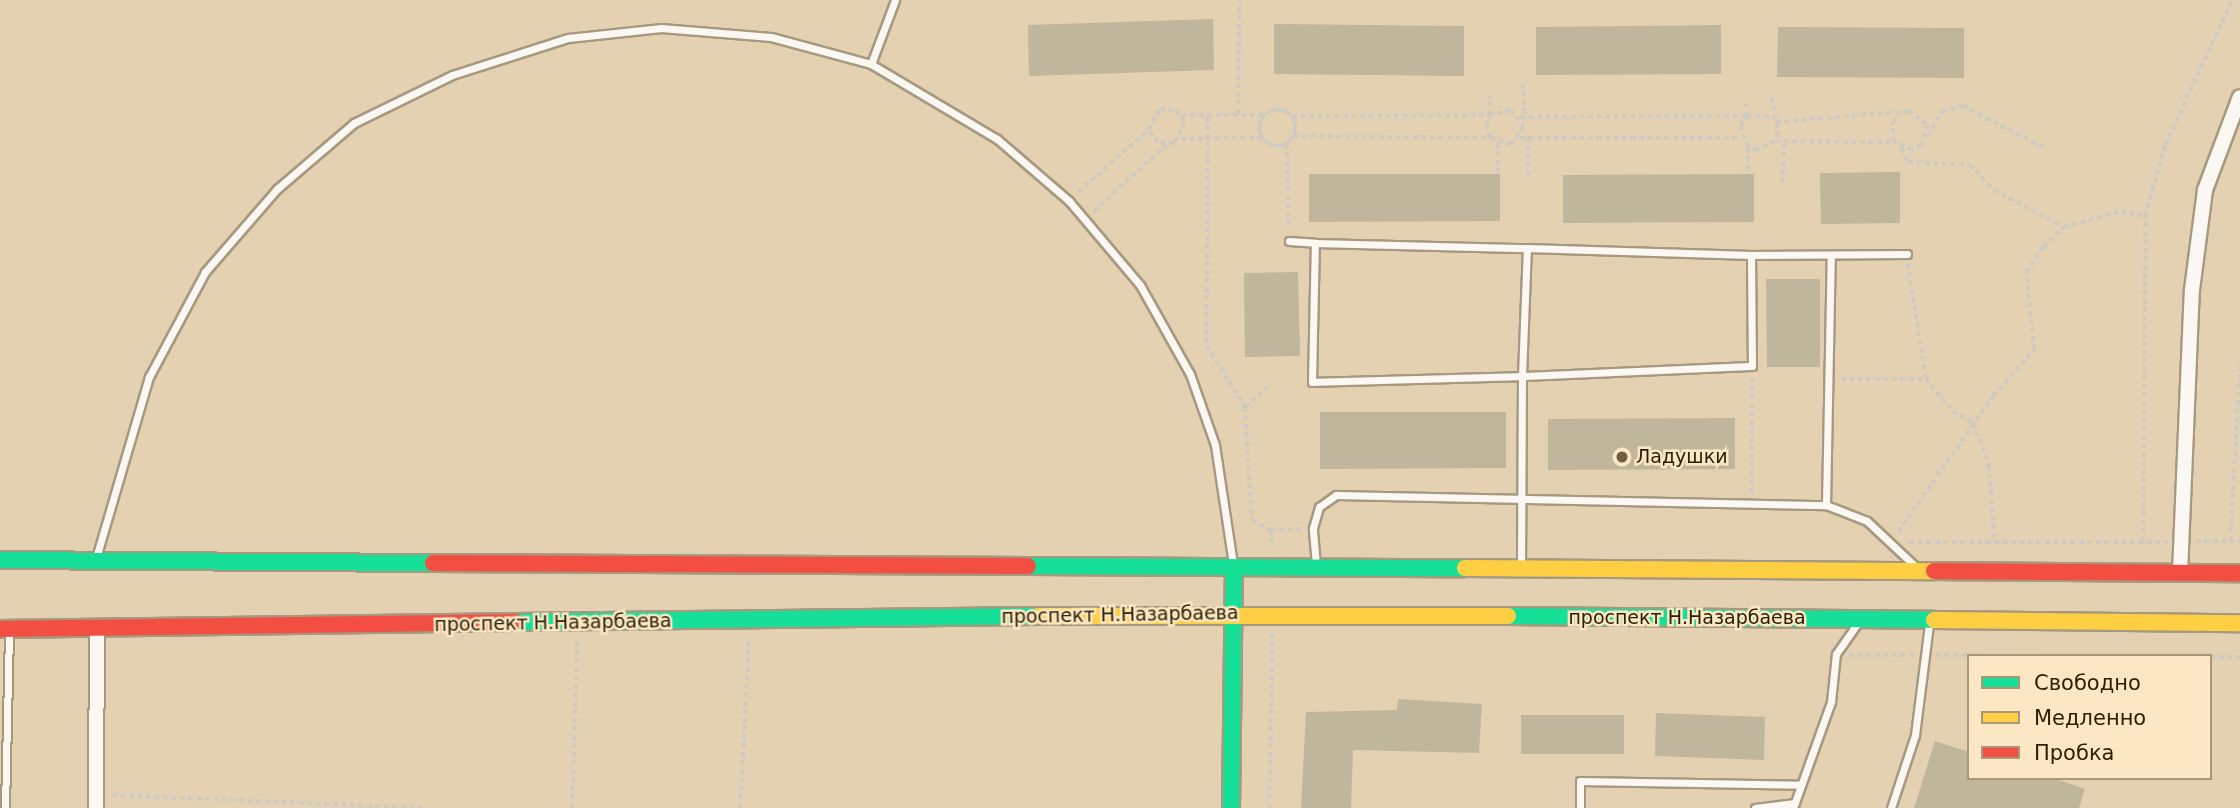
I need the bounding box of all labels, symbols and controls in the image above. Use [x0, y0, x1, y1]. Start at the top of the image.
place label: Ладушки [1636, 446, 1728, 468]
marker: Ладушки [1614, 449, 1630, 465]
street label: проспект Н.Назарбаева [1001, 602, 1239, 628]
street label: проспект Н.Назарбаева [1568, 607, 1806, 629]
street label: проспект Н.Назарбаева [434, 610, 672, 636]
legend [1967, 654, 2212, 780]
text: Свободно [2034, 671, 2141, 695]
text: Медленно [2034, 706, 2146, 730]
text: Пробка [2034, 741, 2114, 765]

